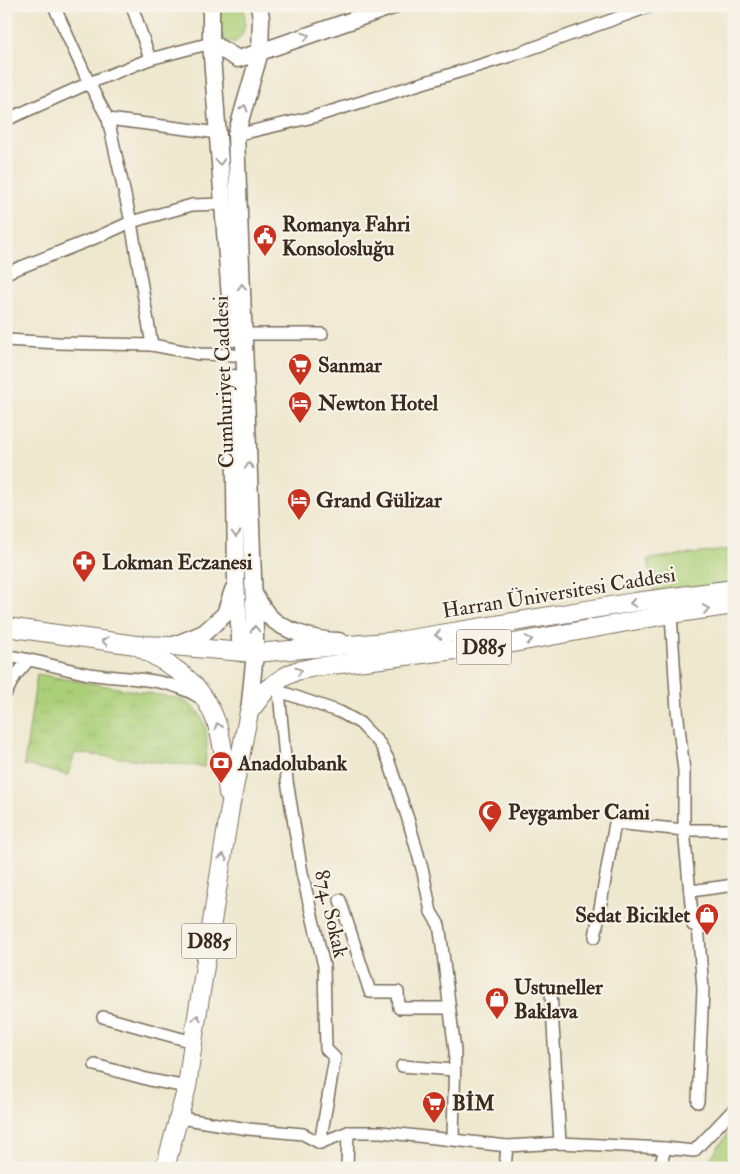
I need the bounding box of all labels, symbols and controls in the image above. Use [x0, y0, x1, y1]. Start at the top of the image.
one-way arrow [302, 32, 310, 42]
one-way arrow [239, 104, 249, 112]
one-way arrow [214, 158, 225, 166]
place label: Romanya Fahri Konsolosluğu [282, 211, 411, 262]
public building icon: Romanya Fahri Konsolosluğu [252, 223, 278, 257]
one-way arrow [236, 282, 247, 290]
street label: Cumhuriyet Caddesi [207, 295, 241, 469]
supermarket icon: Sanmar [287, 352, 313, 386]
place label: Sanmar [318, 352, 383, 379]
hotel icon: Newton Hotel [287, 390, 313, 424]
place label: Newton Hotel [317, 390, 439, 417]
one-way arrow [243, 462, 254, 470]
hotel icon: Grand Gülizar [286, 487, 312, 521]
place label: Grand Gülizar [316, 487, 443, 514]
one-way arrow [231, 530, 241, 538]
pharmacy icon: Lokman Eczanesi [71, 549, 97, 583]
place label: Lokman Eczanesi [102, 549, 253, 576]
street label: Harran Üniversitesi Caddesi [440, 561, 678, 625]
one-way arrow [629, 597, 638, 607]
one-way arrow [702, 604, 710, 614]
one-way arrow [250, 625, 260, 632]
one-way arrow [434, 629, 443, 639]
road number: D885 [456, 630, 512, 664]
one-way arrow [524, 635, 533, 646]
one-way arrow [101, 636, 109, 646]
one-way arrow [294, 667, 302, 677]
one-way arrow [214, 722, 224, 731]
bank icon: Anadolubank [208, 750, 234, 784]
place label: Anadolubank [237, 750, 348, 777]
mosque icon: Peygamber Cami [477, 799, 503, 833]
place label: Peygamber Cami [508, 799, 650, 826]
one-way arrow [217, 853, 227, 862]
street label: 874. Sokak [308, 867, 354, 961]
place label: Sedat Biciklet [575, 902, 690, 929]
shop icon: Sedat Biciklet [694, 902, 720, 936]
road number: D885 [182, 924, 236, 958]
place label: Ustuneller Baklava [514, 974, 604, 1025]
shop icon: Ustuneller Baklava [484, 986, 510, 1020]
one-way arrow [191, 1013, 201, 1022]
supermarket icon: BİM [421, 1090, 447, 1124]
place label: BİM [452, 1090, 495, 1117]

